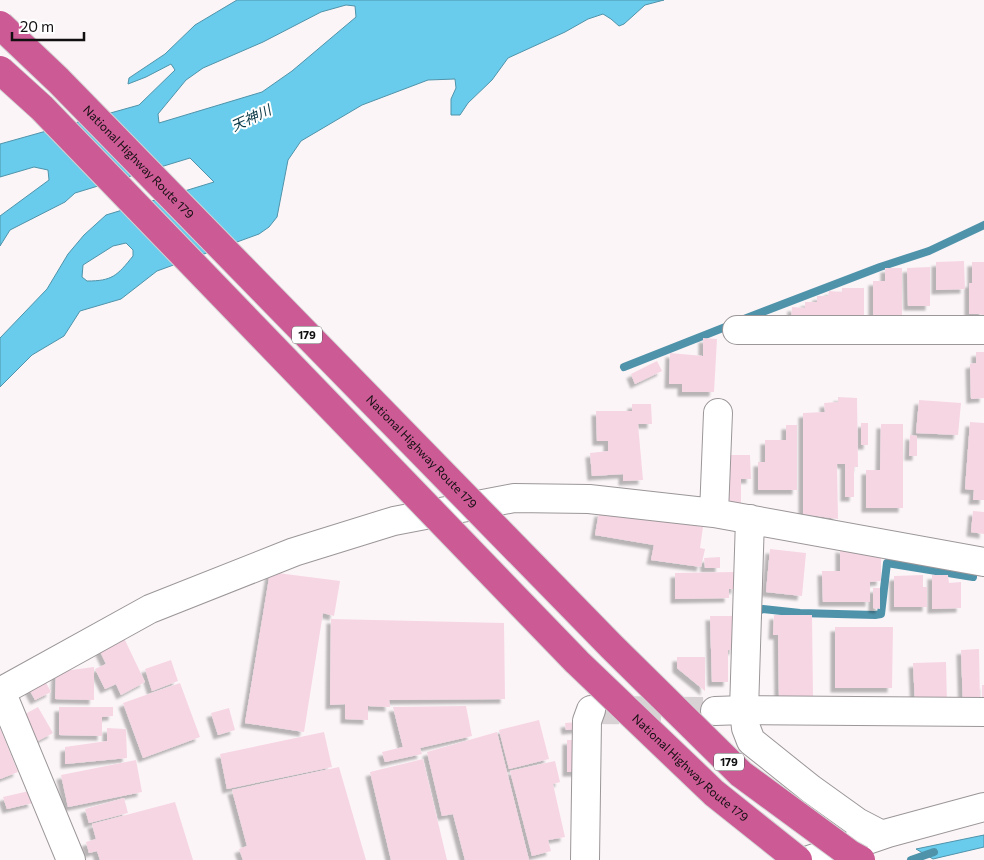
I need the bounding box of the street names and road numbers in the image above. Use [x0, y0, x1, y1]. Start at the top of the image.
street label: National Highway Route 179 [81, 102, 197, 221]
road number: 179 [292, 326, 322, 344]
street label: National Highway Route 179 [364, 392, 480, 511]
street label: National Highway Route 179 [630, 711, 752, 824]
road number: 179 [714, 754, 744, 770]

